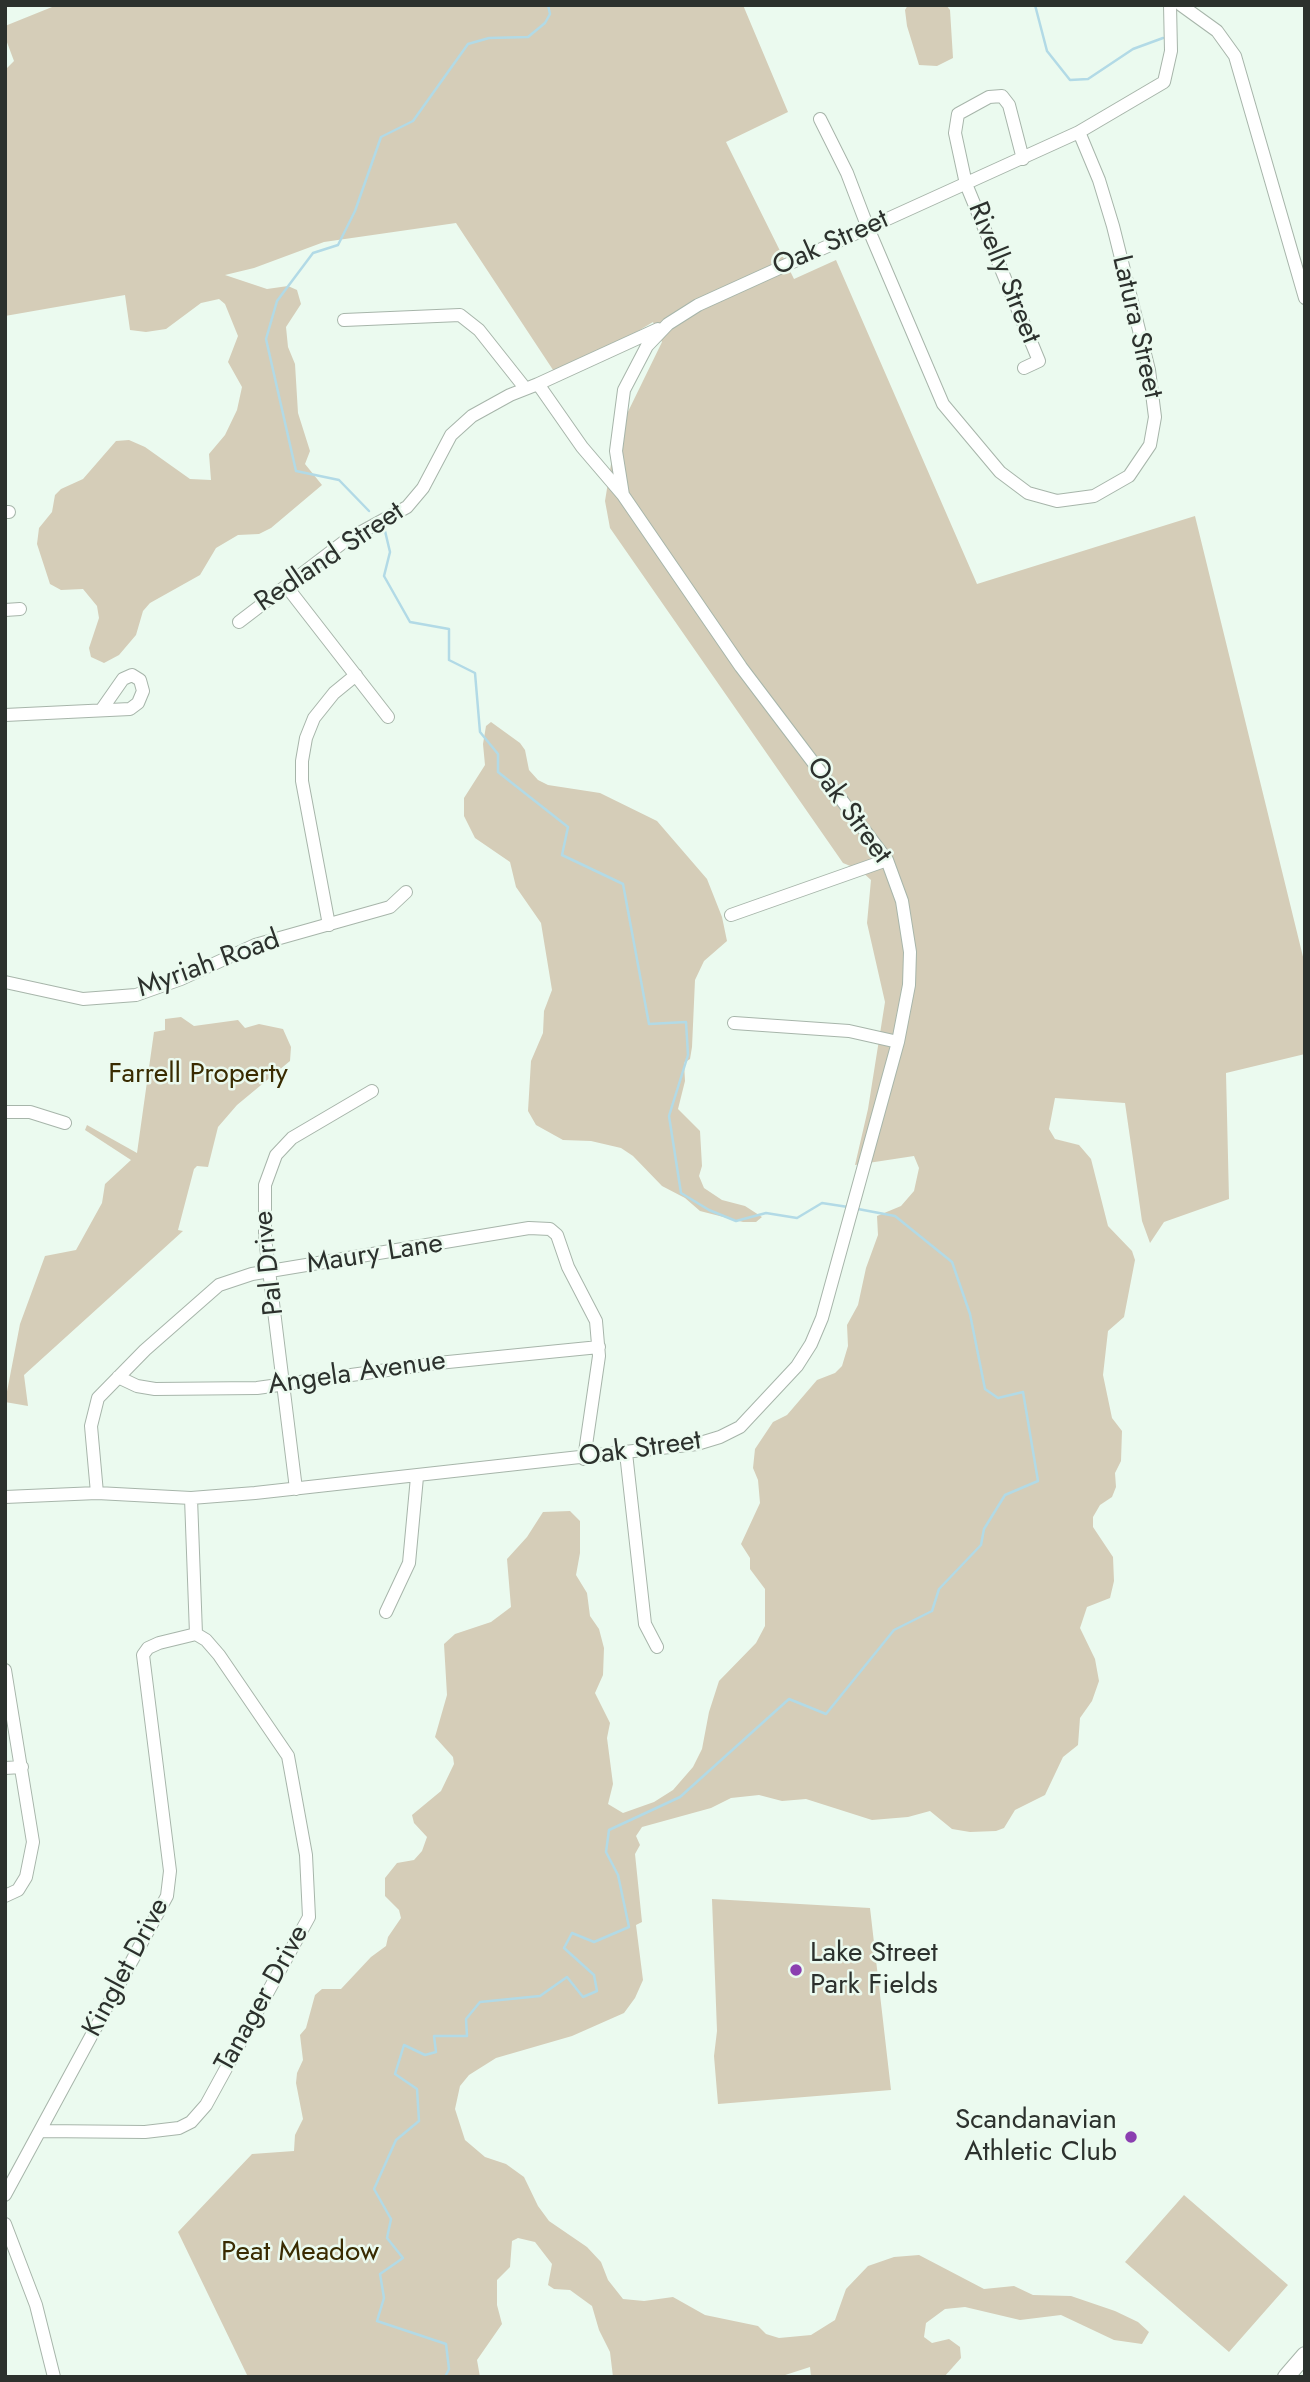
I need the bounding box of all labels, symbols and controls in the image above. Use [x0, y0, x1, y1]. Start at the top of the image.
street label: Rivelly Street [959, 197, 1047, 349]
street label: Oak Street [768, 204, 894, 284]
street label: Latura Street [1103, 252, 1169, 402]
street label: Redland Street [249, 496, 411, 620]
street label: Oak Street [798, 751, 898, 871]
street label: Myriah Road [133, 924, 285, 1006]
park label: Farrell Property [108, 1058, 288, 1092]
street label: Pal Drive [248, 1209, 292, 1317]
street label: Maury Lane [305, 1228, 445, 1282]
street label: Angela Avenue [266, 1345, 448, 1403]
street label: Oak Street [577, 1425, 703, 1475]
street label: Kinglet Drive [76, 1893, 178, 2043]
street label: Tanager Drive [209, 1920, 317, 2078]
place label: Lake Street Park Fields [810, 1937, 938, 2003]
marker: Lake Street Park Fields [788, 1962, 804, 1978]
place label: Scandanavian Athletic Club [955, 2104, 1117, 2170]
marker: Scandanavian Athletic Club [1123, 2129, 1139, 2145]
park label: Peat Meadow [221, 2236, 379, 2270]

